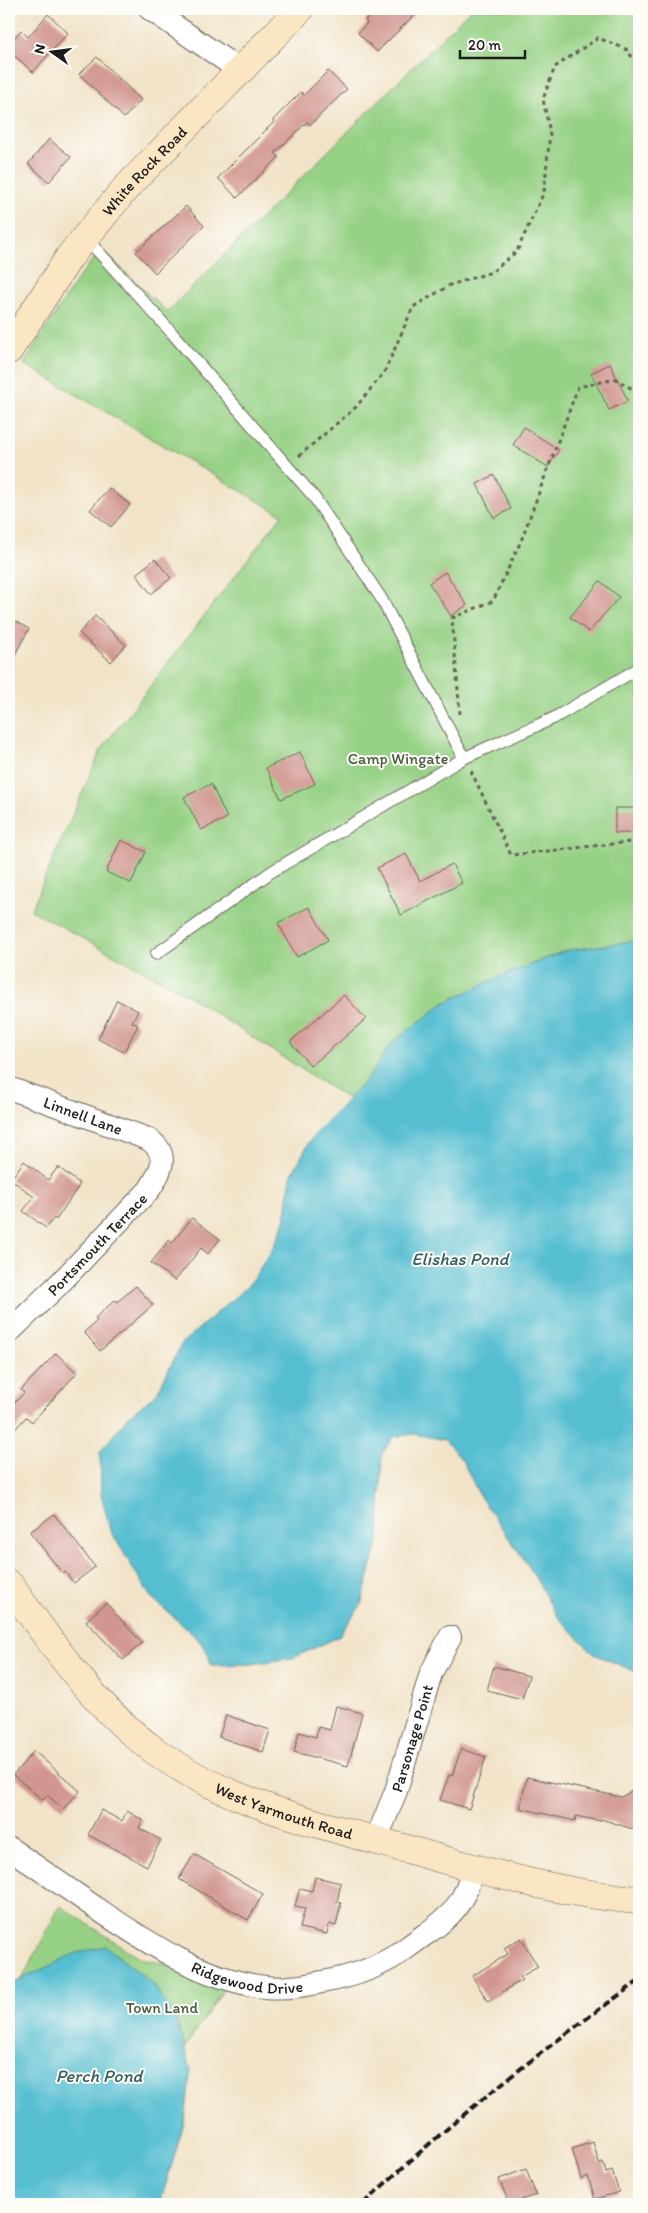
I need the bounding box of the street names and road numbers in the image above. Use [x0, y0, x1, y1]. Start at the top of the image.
street label: White Rock Road [98, 122, 191, 220]
street label: Linnell Lane [41, 1093, 125, 1139]
street label: Portsmouth Terrace [43, 1189, 151, 1300]
street label: Parsonage Point [387, 1682, 437, 1794]
street label: West Yarmouth Road [212, 1778, 355, 1844]
street label: Ridgewood Drive [188, 1957, 304, 1998]

